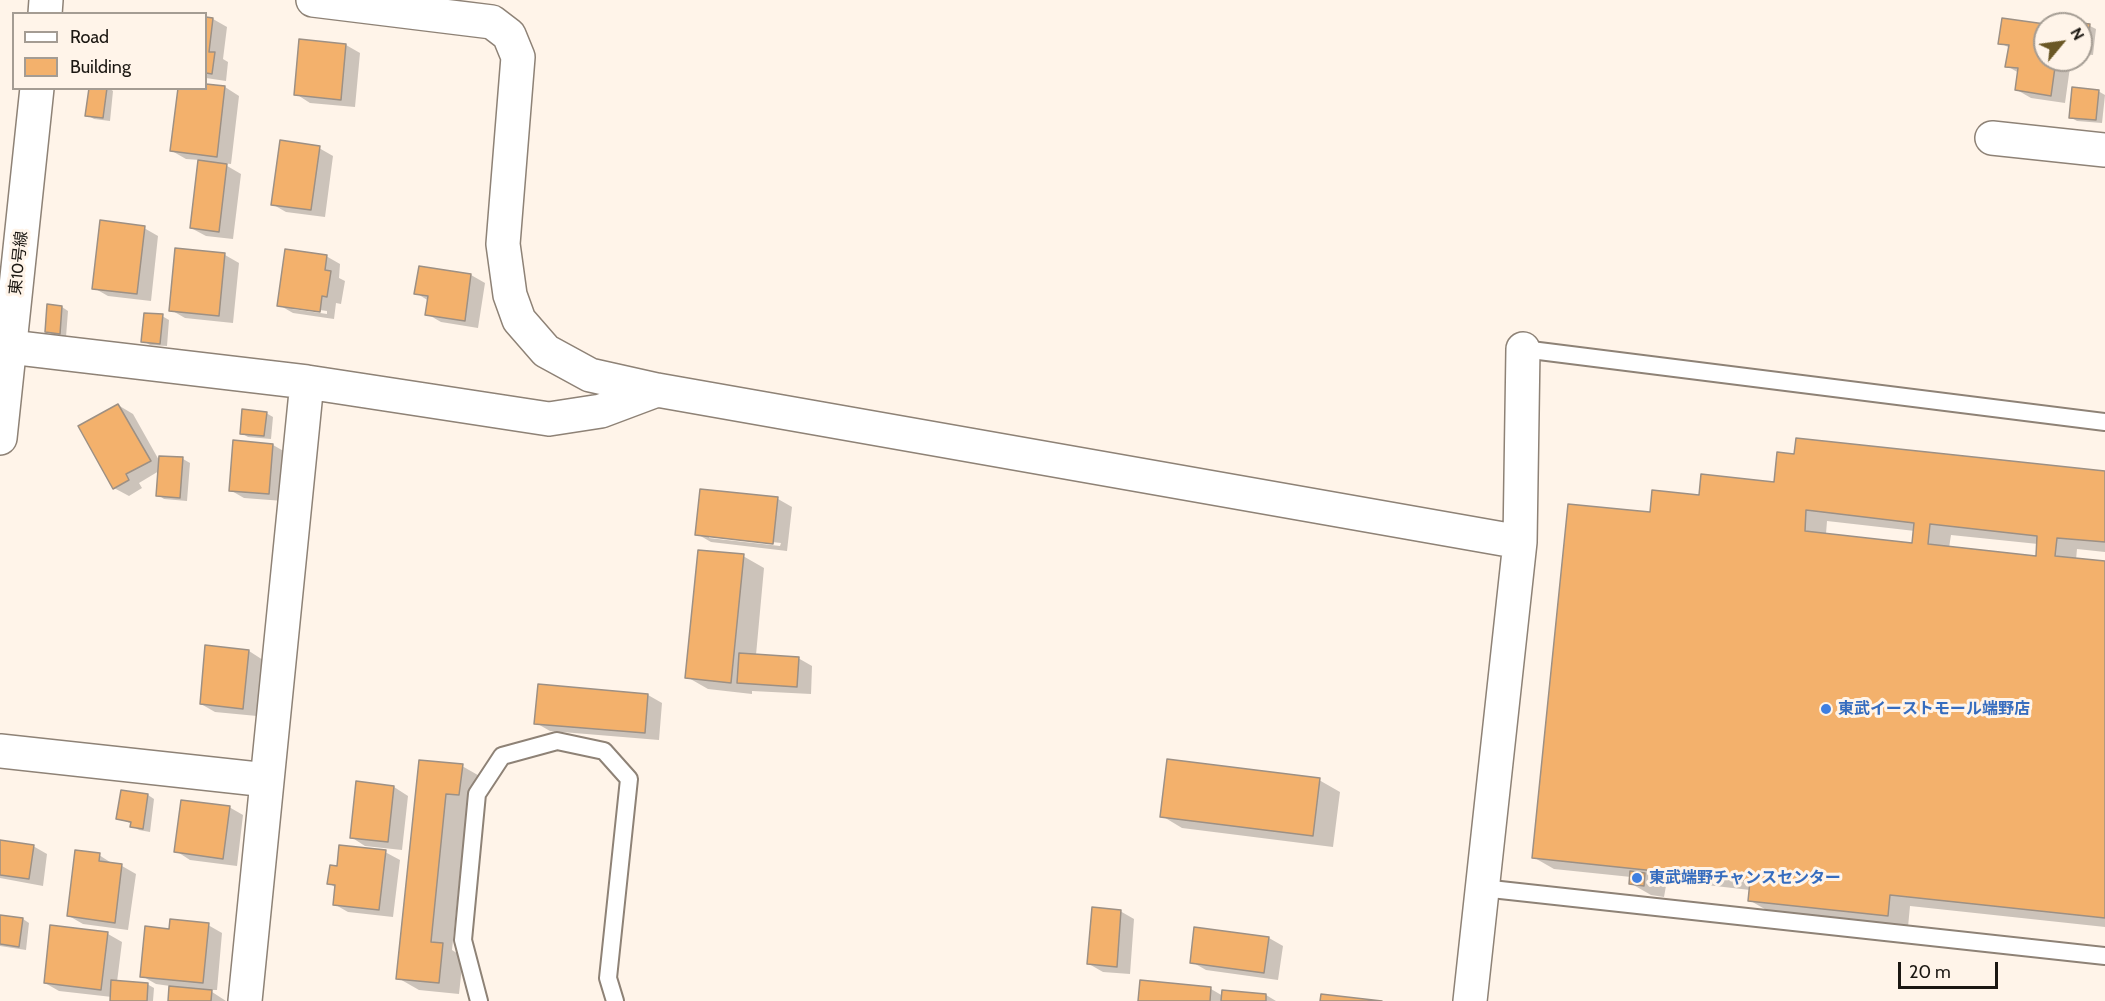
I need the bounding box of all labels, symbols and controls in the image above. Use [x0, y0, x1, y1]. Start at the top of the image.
legend [12, 12, 207, 90]
north arrow [2033, 12, 2093, 72]
text: N [2066, 24, 2088, 44]
text: Road [70, 26, 109, 48]
text: Building [70, 56, 131, 78]
street label: 東10号線 [6, 230, 32, 296]
place label: 東武イーストモール端野店 [1838, 699, 2030, 719]
marker: 東武イーストモール端野店 [1819, 702, 1833, 716]
place label: 東武端野チャンスセンター [1649, 868, 1841, 888]
marker: 東武端野チャンスセンター [1630, 871, 1644, 885]
scale bar [1901, 950, 2002, 988]
text: 20 m [1909, 961, 1951, 983]

